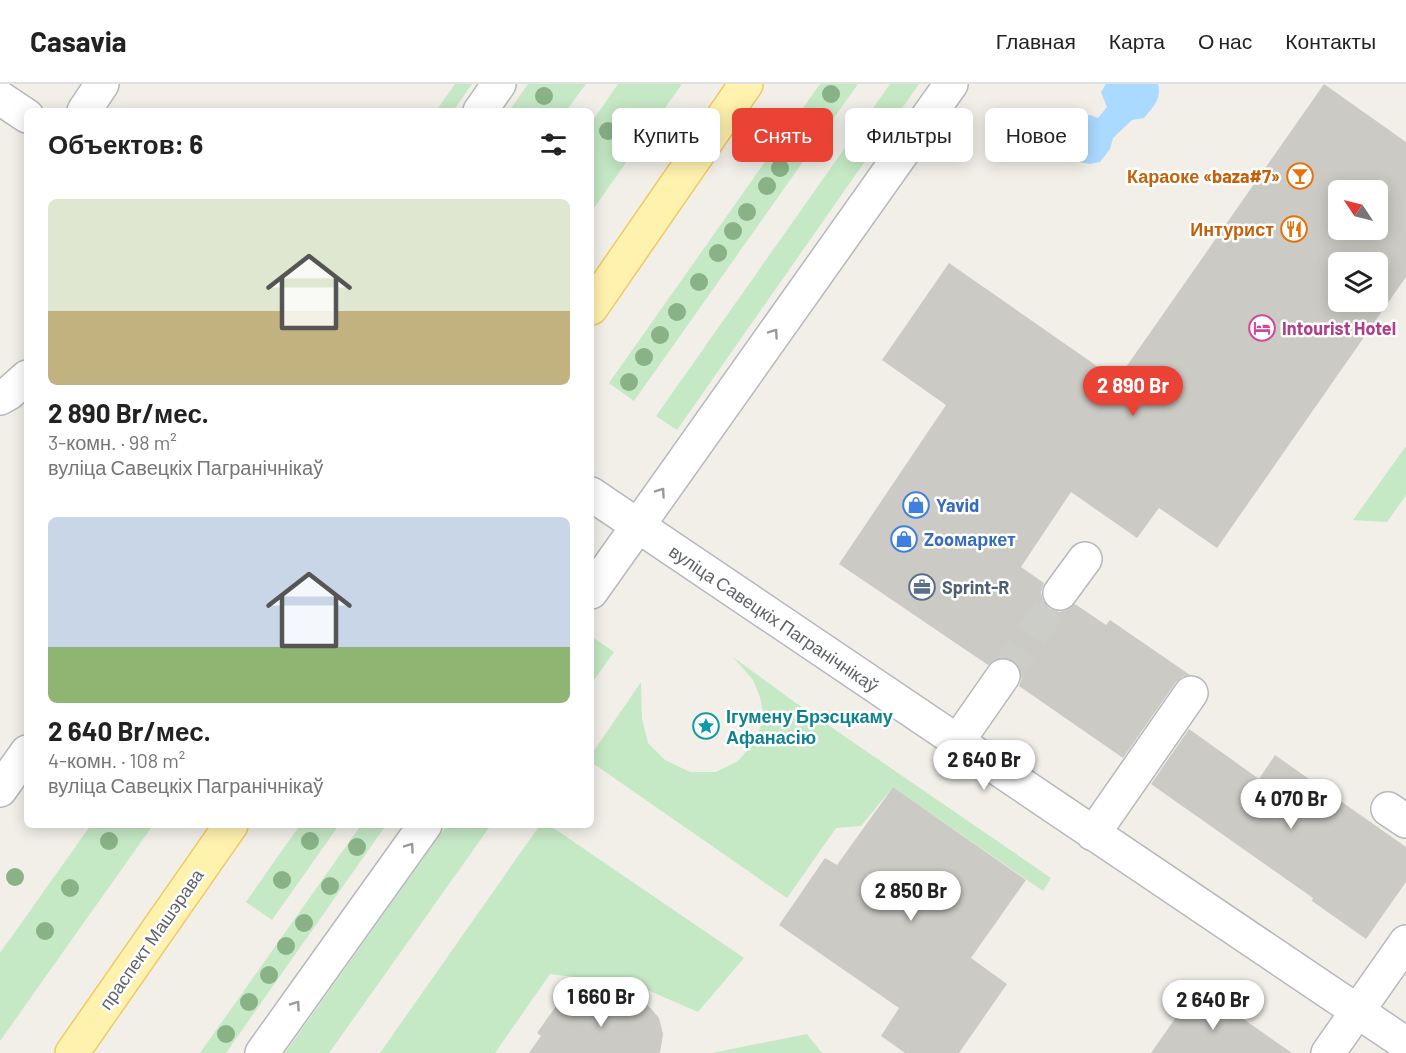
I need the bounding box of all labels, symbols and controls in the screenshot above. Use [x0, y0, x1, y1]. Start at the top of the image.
text: Casavia [30, 24, 127, 58]
text: Главная [996, 28, 1076, 53]
text: Карта [1109, 28, 1165, 53]
text: О нас [1198, 28, 1252, 53]
text: Контакты [1285, 28, 1376, 53]
chip: Купить [612, 108, 720, 162]
chip: Снять [732, 108, 833, 162]
chip: Фильтры [845, 108, 973, 162]
chip: Новое [985, 108, 1088, 162]
text: Объектов: 6 [48, 128, 203, 159]
icon: filters [537, 128, 570, 161]
bar icon: Караоке «baza#7» [1285, 161, 1315, 191]
place label: Караоке «baza#7» [1127, 165, 1280, 187]
north arrow [1328, 180, 1388, 240]
map controls [1328, 180, 1388, 312]
restaurant icon: Интурист [1279, 214, 1309, 244]
place label: Интурист [1190, 218, 1274, 240]
icon: home [255, 238, 363, 346]
button: layers [1328, 252, 1388, 312]
hotel icon: Intourist Hotel [1247, 313, 1277, 343]
place label: Intourist Hotel [1282, 317, 1396, 339]
one-way arrow [767, 329, 778, 340]
pin: 2 890 Br [1071, 366, 1195, 417]
text: 2 890 Br [1097, 373, 1169, 397]
text: 2 890 Br/мес. [48, 397, 209, 428]
text: 3-комн. · 98 m² [48, 430, 177, 454]
text: вуліца Савецкіх Пагранічнікаў [48, 455, 323, 479]
one-way arrow [654, 488, 665, 499]
shop icon: Yavid [901, 490, 931, 520]
place label: Yavid [936, 494, 979, 516]
shop icon: Zooмаркет [889, 524, 919, 554]
place label: Zooмаркет [924, 528, 1016, 550]
street label: вуліца Савецкіх Пагранічнікаў [665, 540, 883, 696]
icon: home [255, 556, 363, 664]
office icon: Sprint-R [907, 572, 937, 602]
place label: Sprint-R [942, 576, 1009, 598]
place label: Ігумену Брэсцкаму Афанасію [726, 705, 893, 748]
place icon: Ігумену Брэсцкаму Афанасію [691, 711, 721, 741]
text: 2 640 Br/мес. [48, 715, 211, 746]
pin: 2 640 Br [922, 740, 1046, 791]
text: 2 640 Br [947, 747, 1021, 771]
text: 4-комн. · 108 m² [48, 748, 185, 772]
text: вуліца Савецкіх Пагранічнікаў [48, 773, 323, 797]
pin: 4 070 Br [1229, 779, 1353, 830]
text: 4 070 Br [1255, 786, 1327, 810]
one-way arrow [402, 842, 413, 853]
street label: праспект Машэрава [94, 864, 208, 1014]
pin: 2 850 Br [849, 871, 973, 922]
text: 2 850 Br [875, 878, 947, 902]
pin: 1 660 Br [539, 977, 663, 1028]
pin: 2 640 Br [1151, 980, 1275, 1031]
text: 1 660 Br [567, 984, 635, 1008]
text: 2 640 Br [1176, 987, 1250, 1011]
one-way arrow [289, 1001, 300, 1012]

